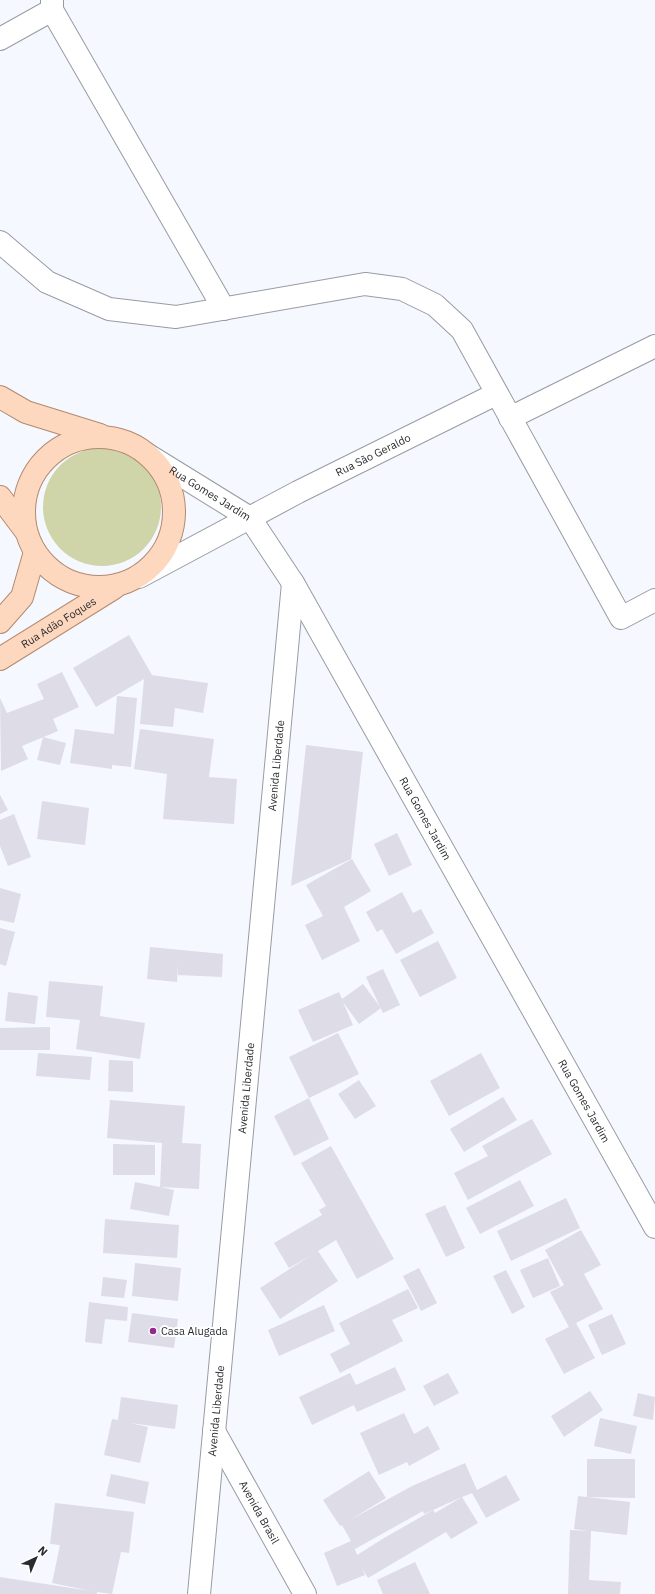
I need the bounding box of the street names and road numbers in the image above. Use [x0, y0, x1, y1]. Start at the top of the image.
street label: Rua São Geraldo [333, 430, 413, 479]
street label: Rua Gomes Jardim [167, 463, 254, 524]
street label: Rua Adão Foques [18, 594, 99, 651]
street label: Avenida Liberdade [265, 719, 287, 812]
street label: Rua Gomes Jardim [396, 774, 454, 863]
street label: Avenida Liberdade [235, 1042, 257, 1134]
street label: Rua Gomes Jardim [555, 1057, 613, 1145]
street label: Avenida Liberdade [205, 1365, 227, 1457]
street label: Avenida Brasil [236, 1478, 283, 1546]

